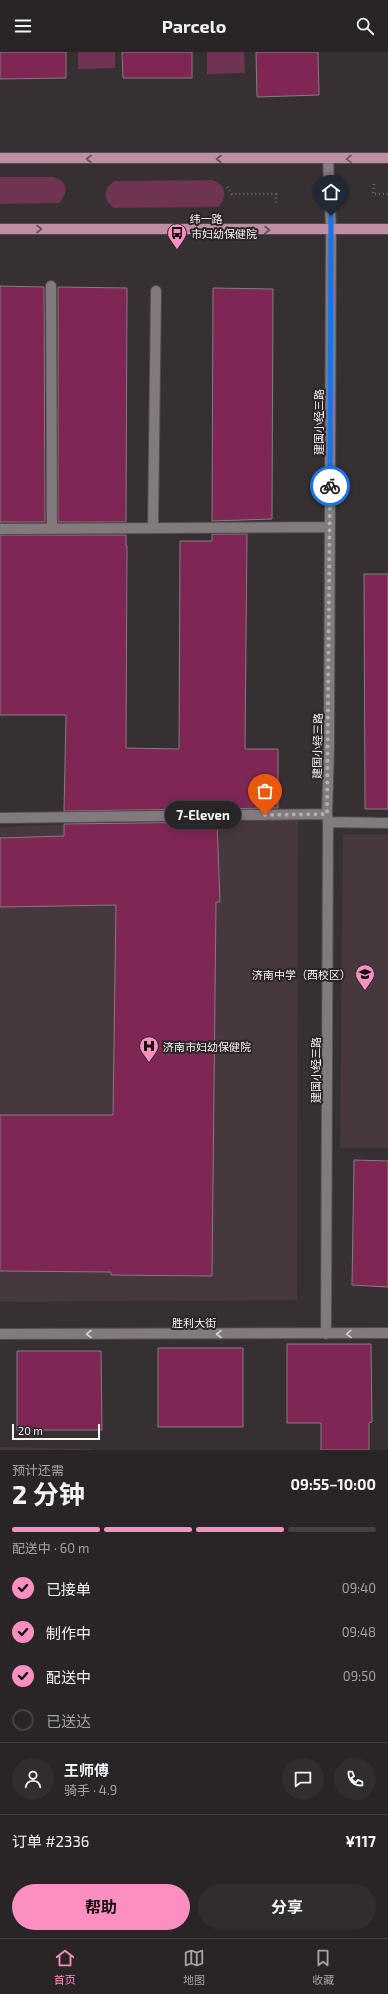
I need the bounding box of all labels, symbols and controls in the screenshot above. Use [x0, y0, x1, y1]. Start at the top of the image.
icon: menu [12, 15, 34, 37]
text: Parcelo [162, 15, 226, 37]
icon: search [354, 15, 376, 37]
one-way arrow [86, 155, 92, 163]
one-way arrow [216, 155, 222, 163]
one-way arrow [346, 155, 352, 163]
pin [314, 175, 348, 216]
icon: home [320, 181, 342, 203]
street label: 纬一路 [190, 212, 223, 225]
bus stop icon: 市妇幼保健院 [166, 222, 188, 250]
one-way arrow [36, 225, 42, 233]
one-way arrow [264, 226, 270, 234]
place label: 市妇幼保健院 [191, 227, 257, 240]
street label: 建国小经三路 [312, 389, 325, 455]
courier [310, 466, 350, 506]
icon: bike [319, 475, 341, 497]
street label: 建国小经三路 [310, 713, 324, 779]
pin [248, 774, 282, 815]
icon: bag [254, 780, 276, 802]
callout: 7-Eleven [165, 801, 241, 829]
text: 7-Eleven [176, 807, 230, 823]
school or university icon: 济南中学（西校区） [354, 963, 376, 991]
place label: 济南中学（西校区） [252, 968, 351, 981]
hospital icon: 济南市妇幼保健院 [138, 1035, 160, 1063]
street label: 建国小经三路 [309, 1037, 322, 1103]
place label: 济南市妇幼保健院 [163, 1040, 251, 1053]
street label: 胜利大街 [172, 1316, 216, 1329]
one-way arrow [86, 1330, 92, 1338]
one-way arrow [216, 1330, 222, 1338]
one-way arrow [346, 1330, 352, 1338]
scale bar [12, 1422, 100, 1441]
text: 20 m [18, 1424, 43, 1437]
text: 预计还需 [12, 1462, 64, 1478]
text: 09:55–10:00 [291, 1475, 376, 1493]
text: 2 分钟 [12, 1478, 85, 1509]
text: 配送中 · 60 m [12, 1540, 89, 1556]
icon: check [12, 1577, 34, 1599]
text: 已接单 [46, 1580, 91, 1598]
text: 09:40 [342, 1580, 376, 1596]
icon: check [12, 1621, 34, 1643]
text: 制作中 [46, 1624, 91, 1642]
text: 09:48 [342, 1624, 376, 1640]
icon: check [12, 1665, 34, 1687]
text: 配送中 [46, 1668, 91, 1686]
text: 09:50 [343, 1668, 376, 1684]
text: 已送达 [46, 1712, 91, 1730]
button: person [12, 1758, 54, 1800]
button: chat [282, 1758, 324, 1800]
button: phone [334, 1758, 376, 1800]
text: 王师傅 [64, 1761, 109, 1779]
text: 骑手 · 4.9 [64, 1782, 117, 1798]
text: 订单 #2336 [12, 1832, 89, 1850]
text: ¥117 [345, 1832, 376, 1850]
button: 帮助 [12, 1884, 190, 1930]
button: 分享 [198, 1884, 376, 1930]
tab: 首页 [54, 1947, 76, 1987]
tab: 地图 [183, 1947, 205, 1987]
tab: 收藏 [312, 1947, 334, 1987]

